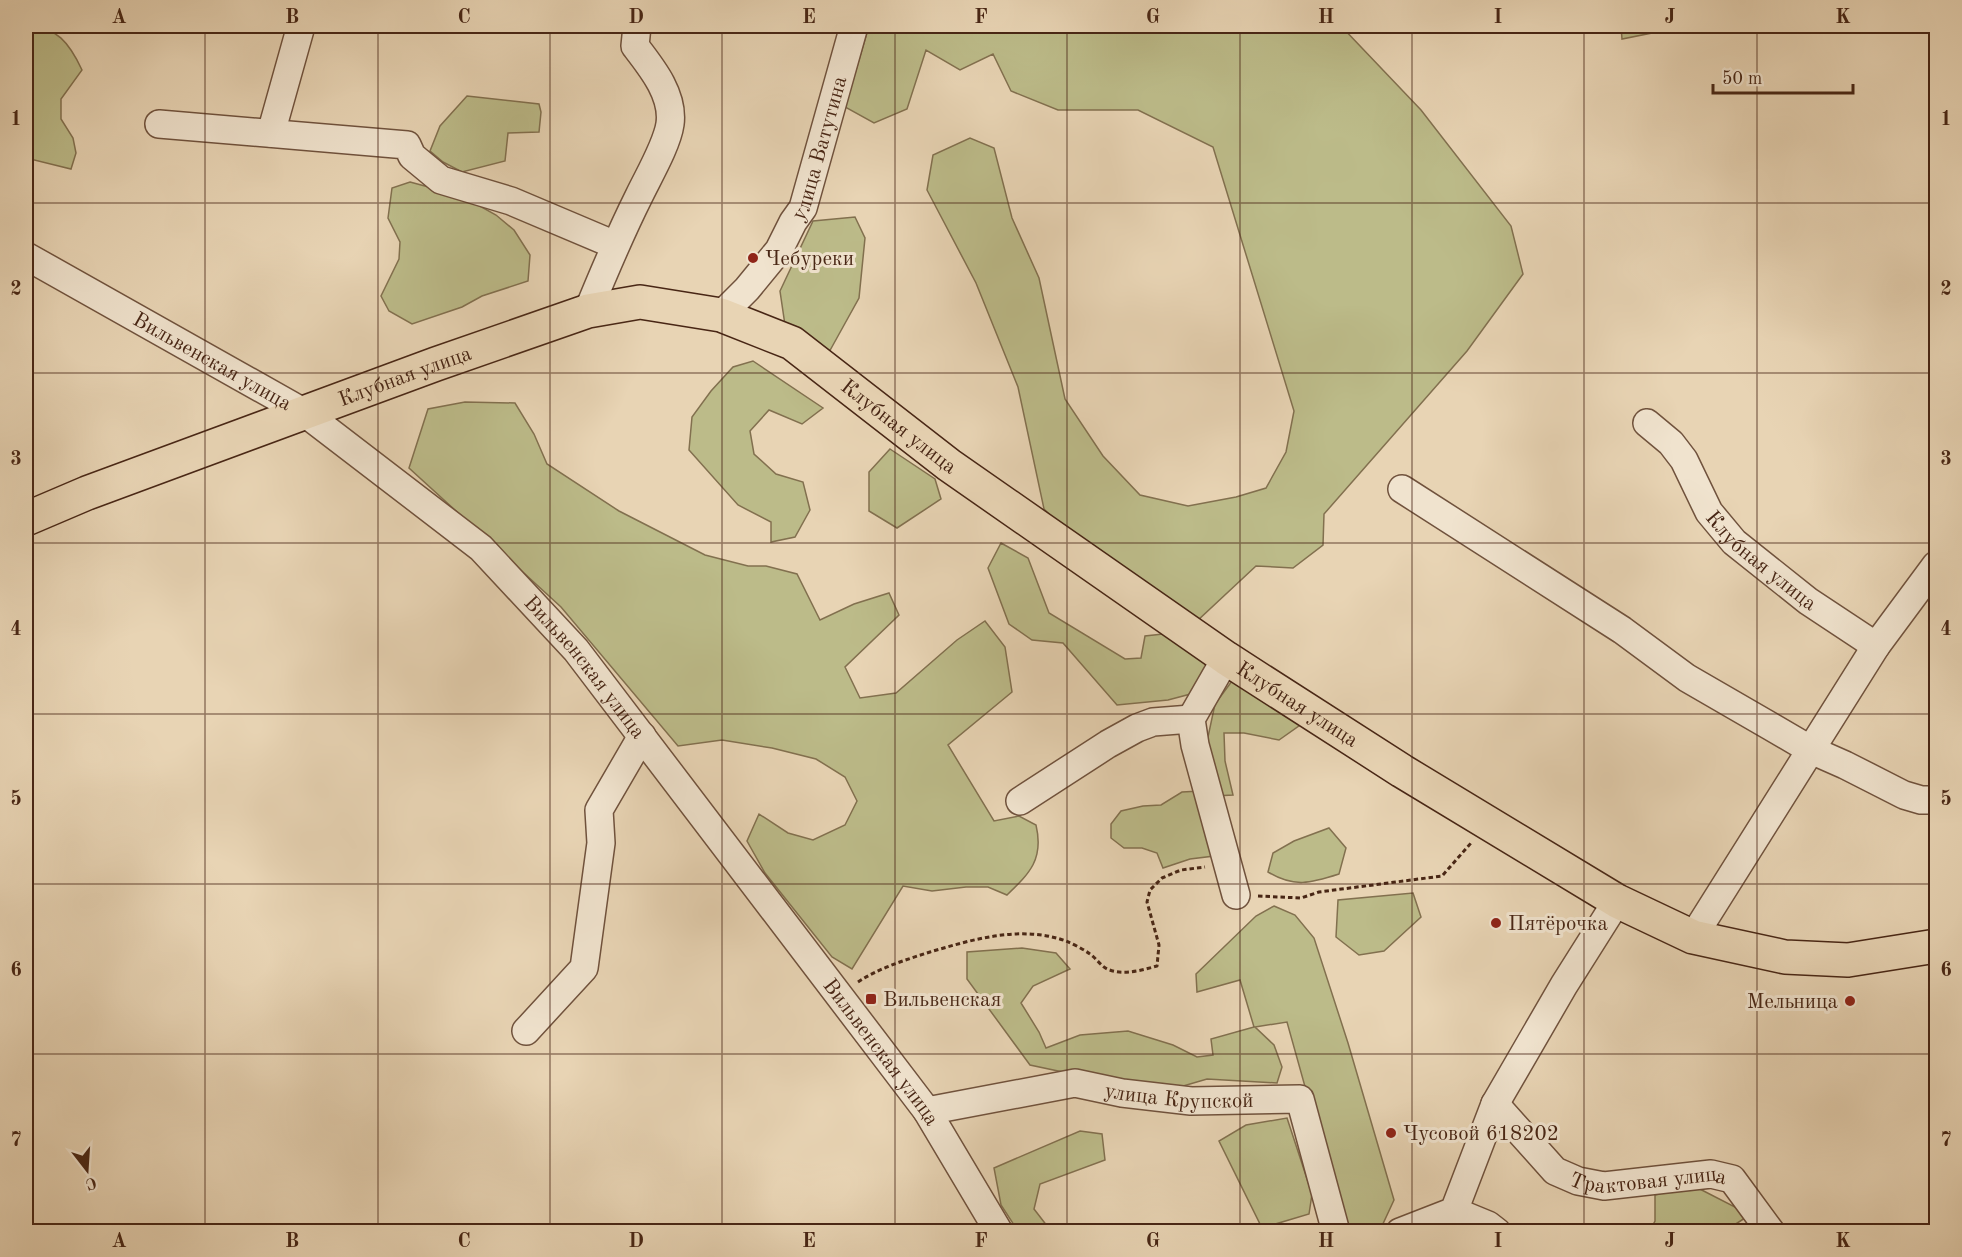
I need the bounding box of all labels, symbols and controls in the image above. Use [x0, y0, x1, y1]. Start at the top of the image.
text: A [111, 8, 127, 28]
text: B [285, 8, 299, 28]
text: C [457, 8, 471, 28]
text: D [628, 8, 644, 28]
text: E [802, 8, 816, 28]
text: F [974, 8, 988, 28]
text: G [1146, 8, 1160, 28]
text: H [1318, 8, 1334, 28]
text: I [1494, 8, 1502, 28]
text: J [1665, 8, 1676, 28]
text: K [1835, 8, 1851, 28]
scale bar [1713, 57, 1852, 95]
text: 50 m [1722, 70, 1762, 88]
street label: улица Ватутина [789, 74, 851, 225]
text: 1 [10, 110, 22, 130]
text: 1 [1940, 110, 1952, 130]
place label: Чебуреки [765, 249, 854, 270]
marker: Чебуреки [746, 251, 760, 265]
text: 2 [10, 280, 22, 300]
text: 2 [1940, 280, 1952, 300]
street label: Вильвенская улица [129, 309, 295, 415]
street label: Клубная улица [336, 343, 474, 411]
street label: Клубная улица [836, 376, 960, 479]
text: 3 [10, 450, 22, 470]
text: 3 [1940, 450, 1952, 470]
street label: Клубная улица [1701, 508, 1820, 615]
street label: Вильвенская улица [519, 592, 648, 743]
text: 4 [10, 620, 22, 640]
text: 4 [1940, 620, 1952, 640]
street label: Клубная улица [1232, 659, 1361, 752]
text: 5 [10, 789, 22, 810]
text: 5 [1940, 789, 1952, 810]
place label: Пятёрочка [1508, 914, 1608, 935]
marker: Пятёрочка [1489, 916, 1503, 930]
text: 6 [10, 961, 22, 981]
text: 6 [1940, 961, 1952, 981]
street label: Вильвенская улица [818, 975, 942, 1129]
place label: Вильвенская [883, 990, 1001, 1011]
marker: Вильвенская [864, 992, 878, 1006]
place label: Мельница [1747, 992, 1838, 1013]
marker: Мельница [1843, 994, 1857, 1008]
street label: улица Крупской [1102, 1081, 1254, 1113]
place label: Чусовой 618202 [1403, 1124, 1559, 1145]
marker: Чусовой 618202 [1384, 1126, 1398, 1140]
text: 7 [10, 1131, 22, 1151]
text: 7 [1940, 1131, 1952, 1151]
north arrow [57, 1140, 117, 1200]
street label: Трактовая улица [1566, 1164, 1729, 1198]
text: С [83, 1173, 98, 1192]
text: A [111, 1232, 127, 1252]
text: B [285, 1232, 299, 1252]
text: C [457, 1232, 471, 1252]
text: D [628, 1232, 644, 1252]
text: E [802, 1232, 816, 1252]
text: F [974, 1232, 988, 1252]
text: G [1146, 1232, 1160, 1252]
text: H [1318, 1232, 1334, 1252]
text: I [1494, 1232, 1502, 1252]
text: J [1665, 1232, 1676, 1252]
text: K [1835, 1232, 1851, 1252]

